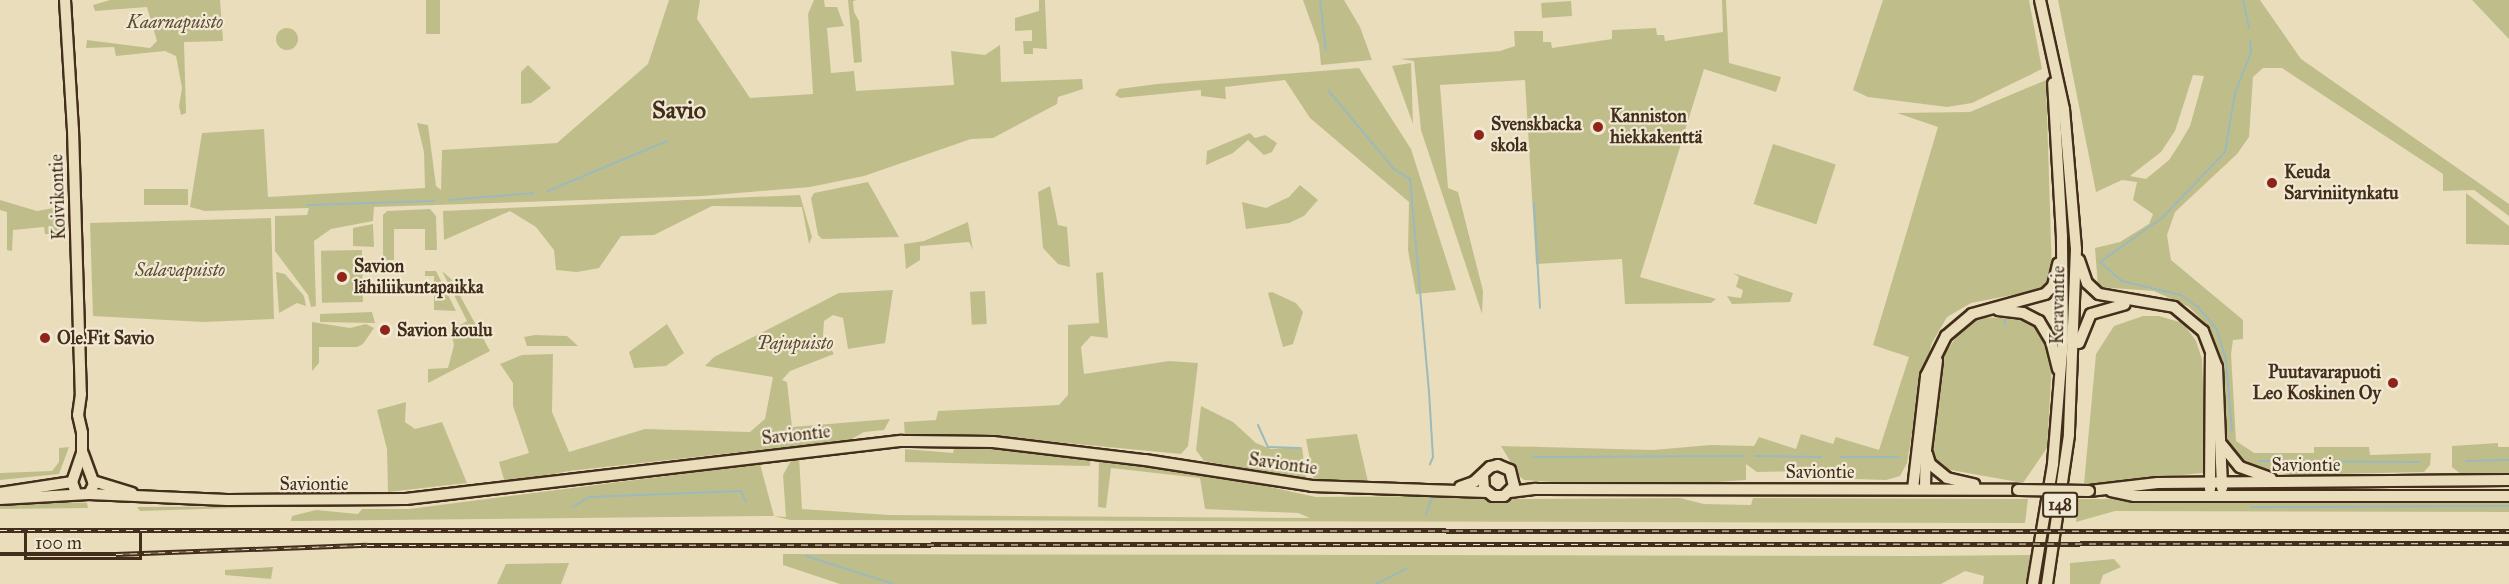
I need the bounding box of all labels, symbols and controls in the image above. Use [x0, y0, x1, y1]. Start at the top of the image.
park label: Kaarnapuisto [127, 11, 223, 33]
district label: Savio [652, 97, 706, 125]
place label: Kanniston hiekkakenttä [1610, 106, 1702, 148]
place label: Svenskbacka skola [1491, 114, 1582, 156]
marker: Kanniston hiekkakenttä [1591, 120, 1605, 134]
marker: Svenskbacka skola [1472, 128, 1486, 142]
street label: Koivikontie [46, 154, 70, 240]
place label: Keuda Sarviniitynkatu [2284, 162, 2399, 204]
marker: Keuda Sarviniitynkatu [2265, 176, 2279, 190]
place label: Savion lähiliikuntapaikka [354, 256, 484, 298]
park label: Salavapuisto [135, 259, 225, 281]
street label: Keravantie [2047, 265, 2069, 345]
marker: Savion lähiliikuntapaikka [335, 270, 349, 284]
place label: Savion koulu [397, 319, 493, 341]
marker: Savion koulu [378, 323, 392, 337]
place label: Ole.Fit Savio [57, 327, 154, 349]
marker: Ole.Fit Savio [38, 331, 52, 345]
park label: Pajupuisto [757, 332, 833, 354]
place label: Puutavarapuoti Leo Koskinen Oy [2253, 362, 2381, 404]
marker: Puutavarapuoti Leo Koskinen Oy [2386, 376, 2400, 390]
street label: Saviontie [761, 421, 831, 449]
street label: Saviontie [1247, 449, 1319, 479]
street label: Saviontie [2272, 454, 2340, 476]
street label: Saviontie [1786, 461, 1854, 483]
street label: Saviontie [280, 473, 348, 495]
road number: 148 [2042, 492, 2078, 518]
scale bar [27, 521, 146, 559]
text: 100 m [35, 532, 82, 554]

